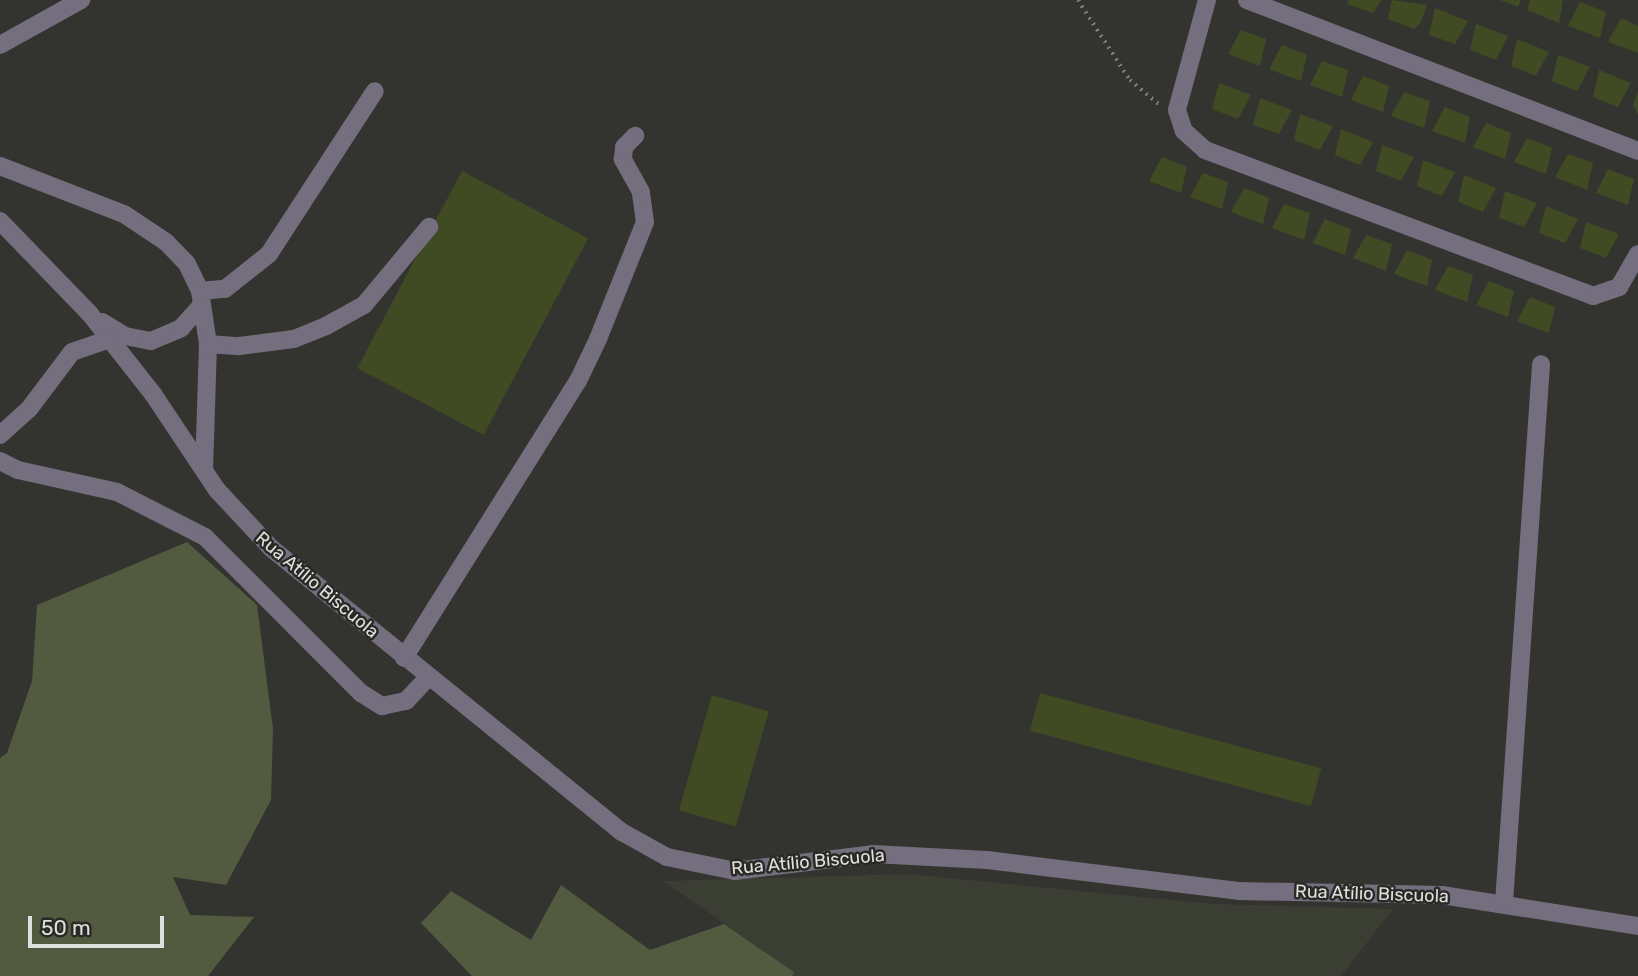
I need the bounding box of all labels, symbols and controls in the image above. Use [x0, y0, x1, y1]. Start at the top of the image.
street label: Rua Atílio Biscuola [251, 527, 383, 643]
street label: Rua Atílio Biscuola [730, 845, 886, 879]
street label: Rua Atílio Biscuola [1294, 881, 1450, 907]
scale bar [32, 902, 168, 946]
text: 50 m [41, 915, 91, 940]

